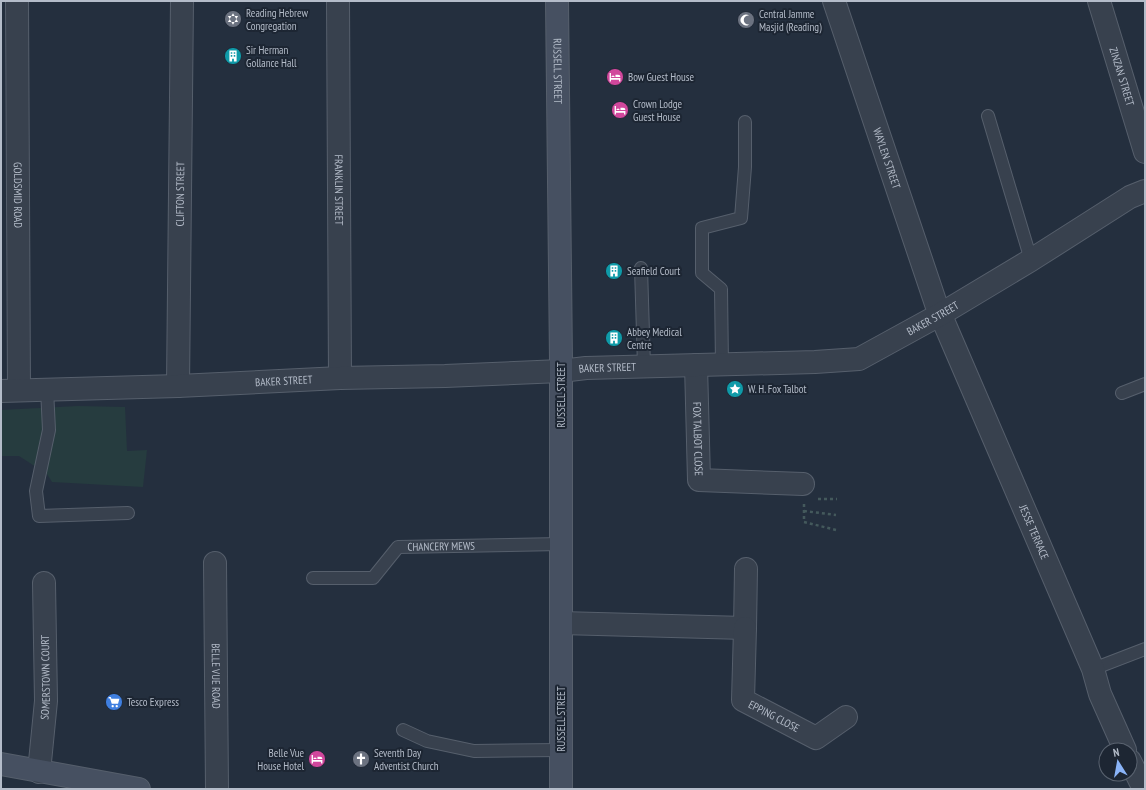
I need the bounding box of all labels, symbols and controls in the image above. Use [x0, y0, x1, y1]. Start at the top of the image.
place label: Reading Hebrew Congregation [246, 6, 309, 33]
place label: Central Jamme Masjid (Reading) [759, 7, 822, 34]
synagogue icon: Reading Hebrew Congregation [223, 9, 243, 29]
mosque icon: Central Jamme Masjid (Reading) [736, 10, 756, 30]
street label: RUSSELL STREET [550, 38, 565, 104]
place label: Sir Herman Gollance Hall [246, 43, 297, 70]
street label: ZINZAN STREET [1106, 45, 1138, 108]
building icon: Sir Herman Gollance Hall [223, 46, 243, 66]
hotel icon: Bow Guest House [605, 67, 625, 87]
place label: Bow Guest House [628, 70, 694, 84]
place label: Crown Lodge Guest House [633, 97, 683, 124]
hotel icon: Crown Lodge Guest House [610, 100, 630, 120]
street label: WAYLEN STREET [870, 126, 904, 191]
street label: FRANKLIN STREET [332, 155, 346, 226]
street label: CLIFTON STREET [173, 161, 187, 227]
street label: GOLDSMID ROAD [11, 162, 25, 228]
building icon: Seafield Court [604, 261, 624, 281]
place label: Seafield Court [627, 264, 680, 278]
street label: BAKER STREET [904, 298, 961, 338]
place label: Abbey Medical Centre [627, 325, 682, 352]
building icon: Abbey Medical Centre [604, 328, 624, 348]
street label: BAKER STREET [578, 360, 636, 376]
street label: RUSSELL STREET [554, 362, 568, 428]
street label: BAKER STREET [255, 372, 313, 389]
place icon: W. H. Fox Talbot [725, 379, 745, 399]
place label: W. H. Fox Talbot [748, 382, 807, 396]
street label: FOX TALBOT CLOSE [690, 402, 706, 476]
street label: JESSE TERRACE [1016, 502, 1052, 562]
street label: CHANCERY MEWS [407, 539, 475, 554]
street label: SOMERSTOWN COURT [37, 635, 53, 720]
street label: BELLE VUE ROAD [209, 643, 223, 709]
street label: RUSSELL STREET [554, 686, 568, 752]
supermarket icon: Tesco Express [104, 692, 124, 712]
place label: Tesco Express [127, 695, 179, 709]
street label: EPPING CLOSE [746, 697, 802, 735]
north arrow [1098, 742, 1138, 782]
text: N [1112, 745, 1120, 760]
place label: Belle Vue House Hotel [257, 746, 304, 773]
place label: Seventh Day Adventist Church [374, 746, 439, 773]
hotel icon: Belle Vue House Hotel [307, 749, 327, 769]
church icon: Seventh Day Adventist Church [351, 749, 371, 769]

